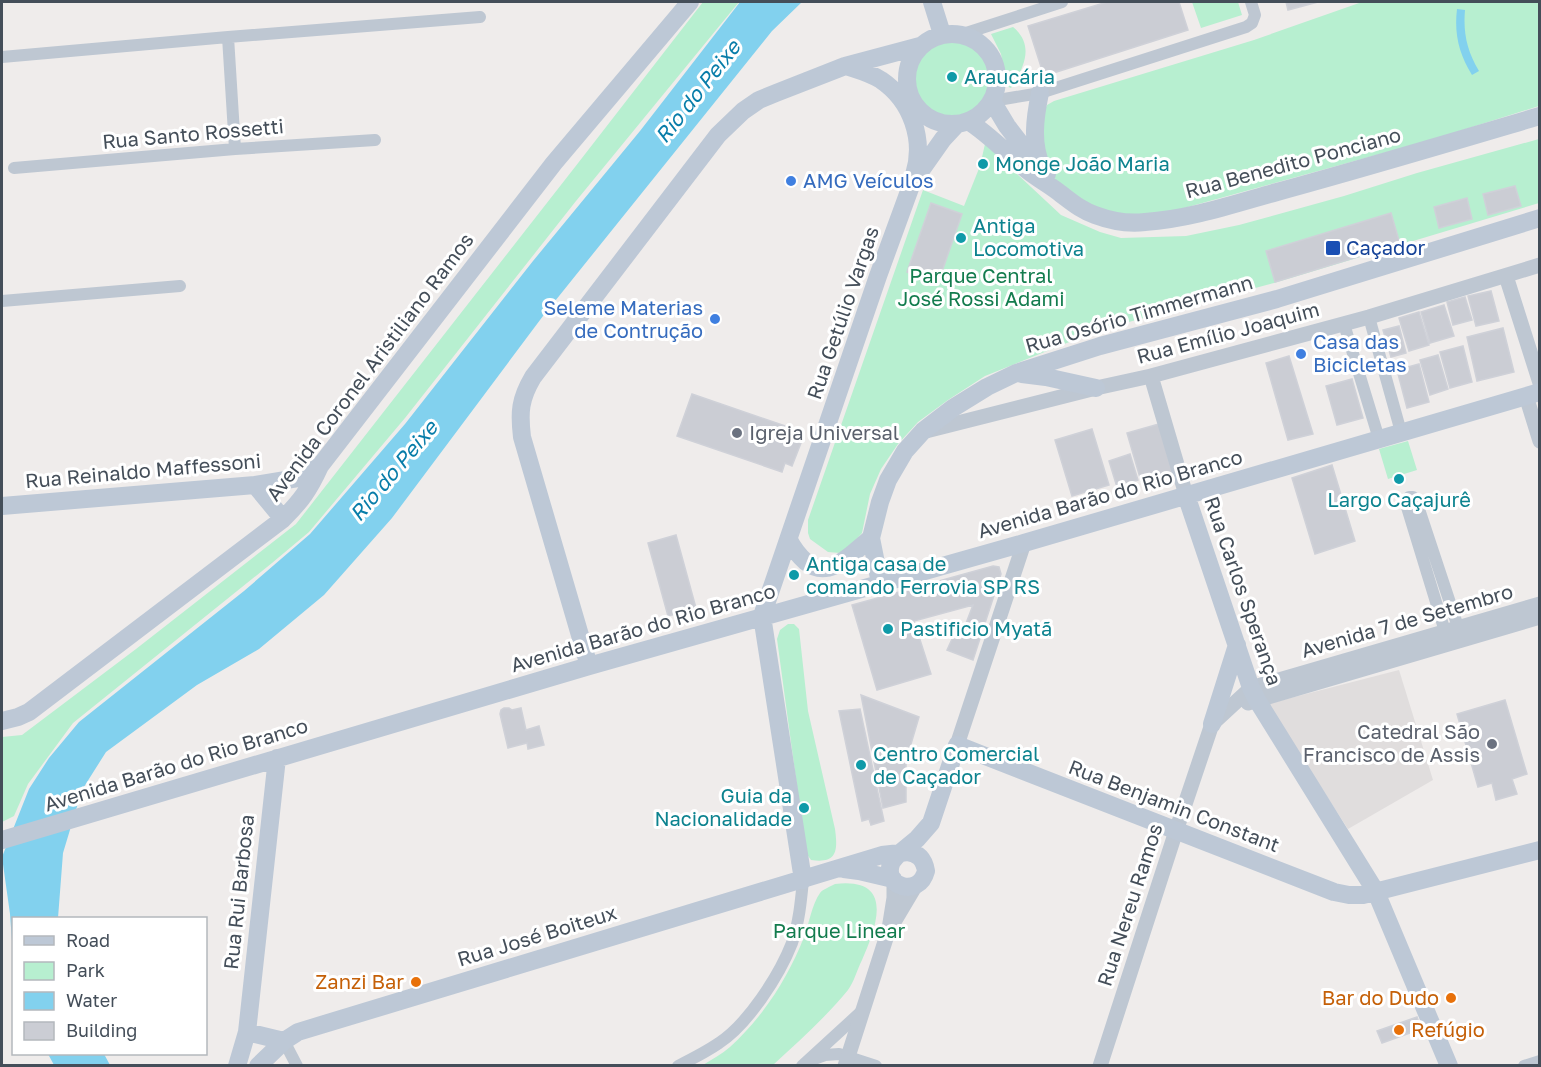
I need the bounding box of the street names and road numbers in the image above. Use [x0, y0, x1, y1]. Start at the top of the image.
street label: Rua Santo Rossetti [101, 113, 285, 153]
street label: Rua Benedito Ponciano [1182, 122, 1403, 202]
street label: Rua Getúlio Vargas [801, 223, 883, 402]
street label: Avenida Coronel Aristiliano Ramos [261, 228, 478, 505]
street label: Rua Osório Timmermann [1022, 269, 1255, 357]
street label: Rua Emílio Joaquim [1134, 296, 1322, 368]
street label: Avenida Barão do Rio Branco [975, 444, 1245, 542]
street label: Rua Reinaldo Maffessoni [24, 448, 262, 492]
street label: Rua Carlos Sperança [1200, 493, 1288, 688]
street label: Avenida Barão do Rio Branco [508, 578, 778, 676]
street label: Avenida 7 de Setembro [1298, 578, 1515, 662]
street label: Avenida Barão do Rio Branco [41, 712, 310, 816]
street label: Rua Benjamin Constant [1066, 754, 1283, 856]
street label: Rua Rui Barbosa [218, 813, 258, 971]
street label: Rua Nereu Ramos [1091, 820, 1167, 989]
street label: Rua José Boiteux [454, 899, 619, 971]

